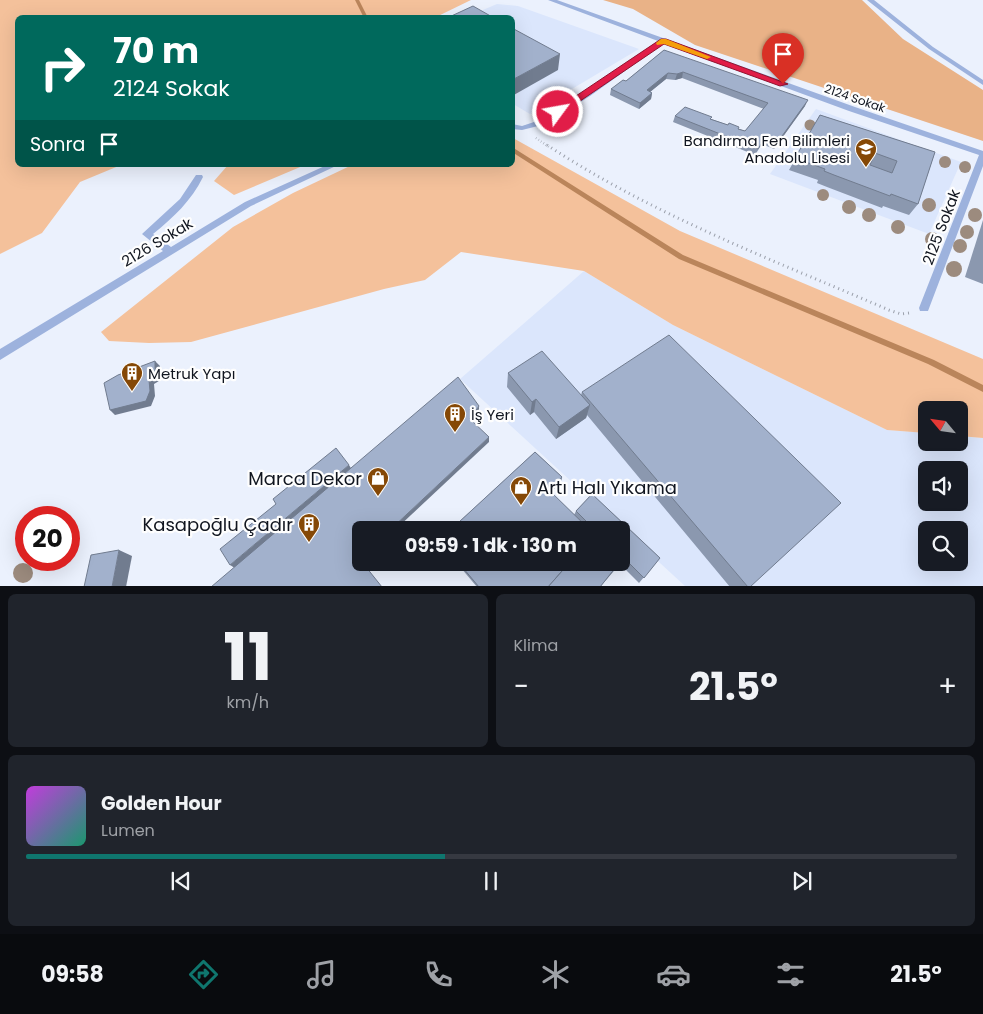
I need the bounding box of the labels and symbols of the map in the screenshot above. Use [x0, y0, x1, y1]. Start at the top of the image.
pin [762, 33, 804, 84]
street label: 2124 Sokak [822, 80, 889, 117]
position arrow [531, 85, 583, 137]
place label: Bandırma Fen Bilimleri Anadolu Lisesi [684, 130, 850, 168]
school or university icon: Bandırma Fen Bilimleri Anadolu Lisesi [854, 137, 878, 168]
street label: 2125 Sokak [917, 186, 965, 268]
street label: 2126 Sokak [117, 212, 197, 271]
building icon: Metruk Yapı [120, 361, 144, 392]
place label: Metruk Yapı [148, 363, 235, 384]
north arrow [918, 401, 968, 451]
building icon: İş Yeri [443, 402, 467, 433]
place label: İş Yeri [471, 404, 514, 425]
place label: Marca Dekor [248, 466, 362, 491]
shop icon: Marca Dekor [366, 466, 390, 497]
shop icon: Artı Halı Yıkama [509, 475, 533, 506]
place label: Artı Halı Yıkama [537, 475, 677, 500]
speed limit sign: 20 [15, 506, 80, 571]
place label: Kasapoğlu Çadır [143, 512, 293, 537]
building icon: Kasapoğlu Çadır [297, 512, 321, 543]

